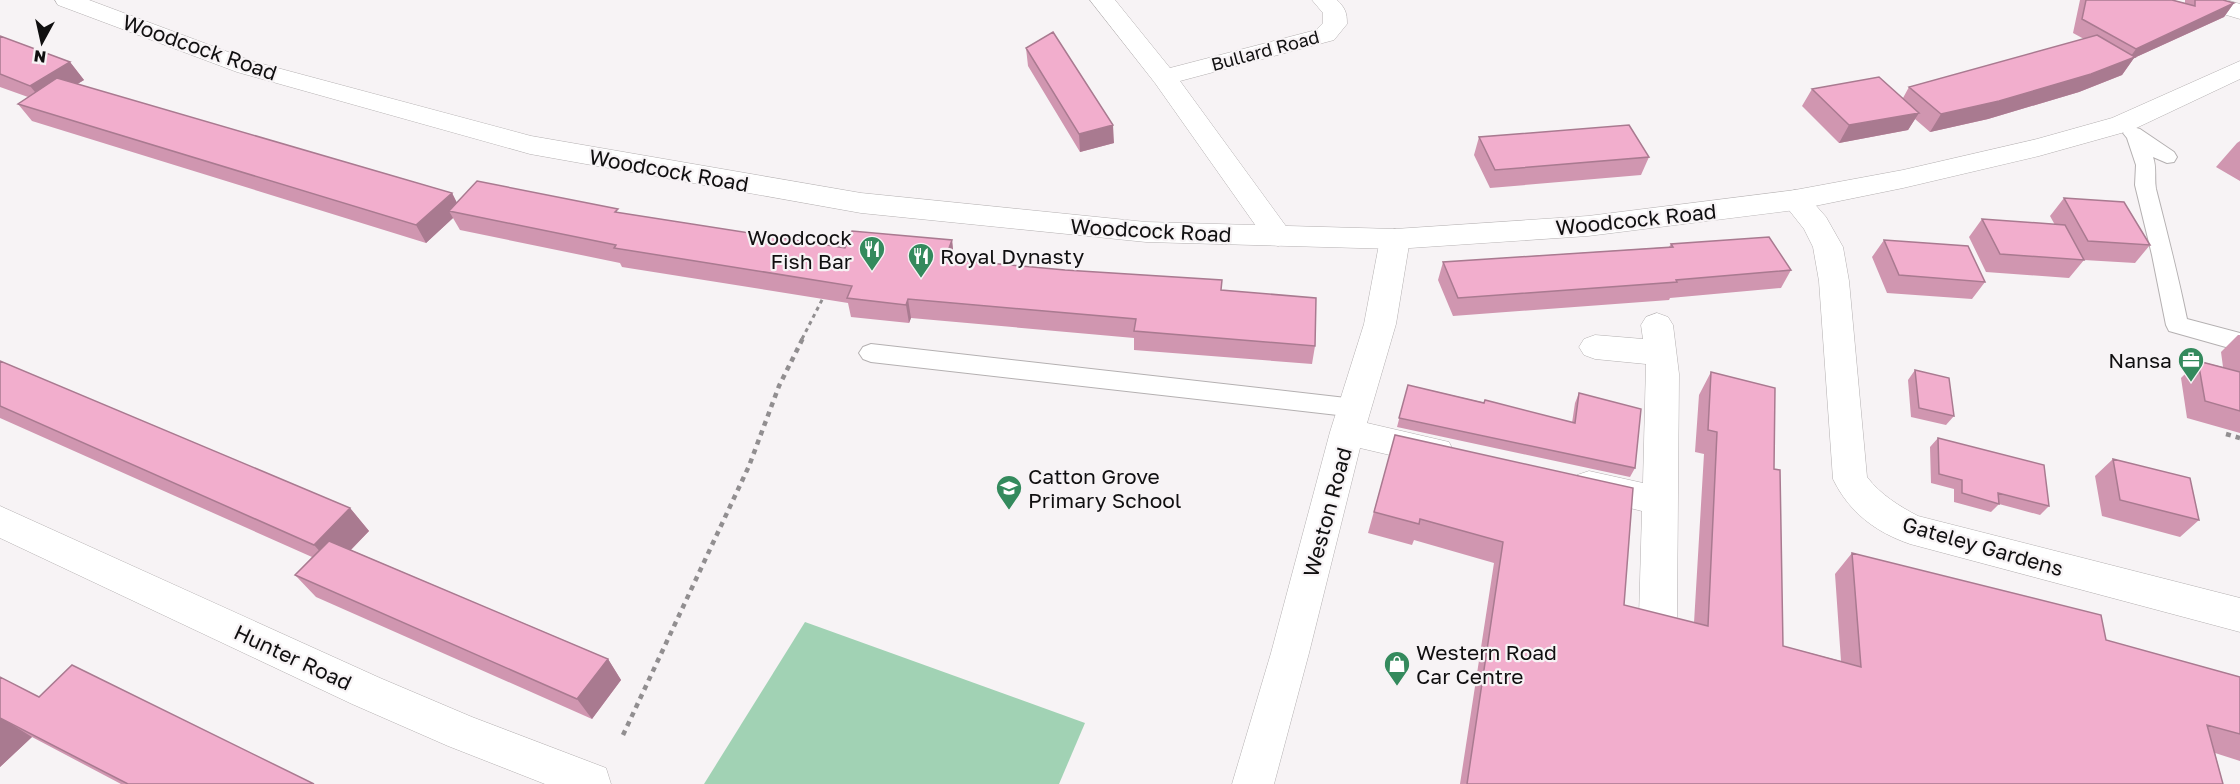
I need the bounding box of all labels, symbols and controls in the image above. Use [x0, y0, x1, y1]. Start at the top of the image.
street label: Woodcock Road [119, 8, 281, 86]
north arrow [12, 12, 72, 72]
street label: Bullard Road [1208, 25, 1322, 75]
text: N [32, 46, 47, 68]
street label: Woodcock Road [587, 143, 751, 197]
street label: Woodcock Road [1554, 198, 1718, 240]
street label: Woodcock Road [1070, 213, 1232, 247]
place label: Woodcock Fish Bar [747, 224, 852, 274]
restaurant icon: Woodcock Fish Bar [857, 234, 887, 272]
restaurant icon: Royal Dynasty [906, 241, 936, 279]
place label: Royal Dynasty [940, 243, 1084, 269]
office icon: Nansa [2176, 345, 2206, 383]
place label: Nansa [2108, 347, 2172, 373]
street label: Weston Road [1297, 444, 1357, 580]
place label: Catton Grove Primary School [1028, 463, 1182, 513]
school or university icon: Catton Grove Primary School [994, 473, 1024, 511]
street label: Gateley Gardens [1900, 511, 2066, 581]
street label: Hunter Road [230, 618, 356, 696]
place label: Western Road Car Centre [1416, 639, 1557, 689]
shop icon: Western Road Car Centre [1382, 649, 1412, 687]

